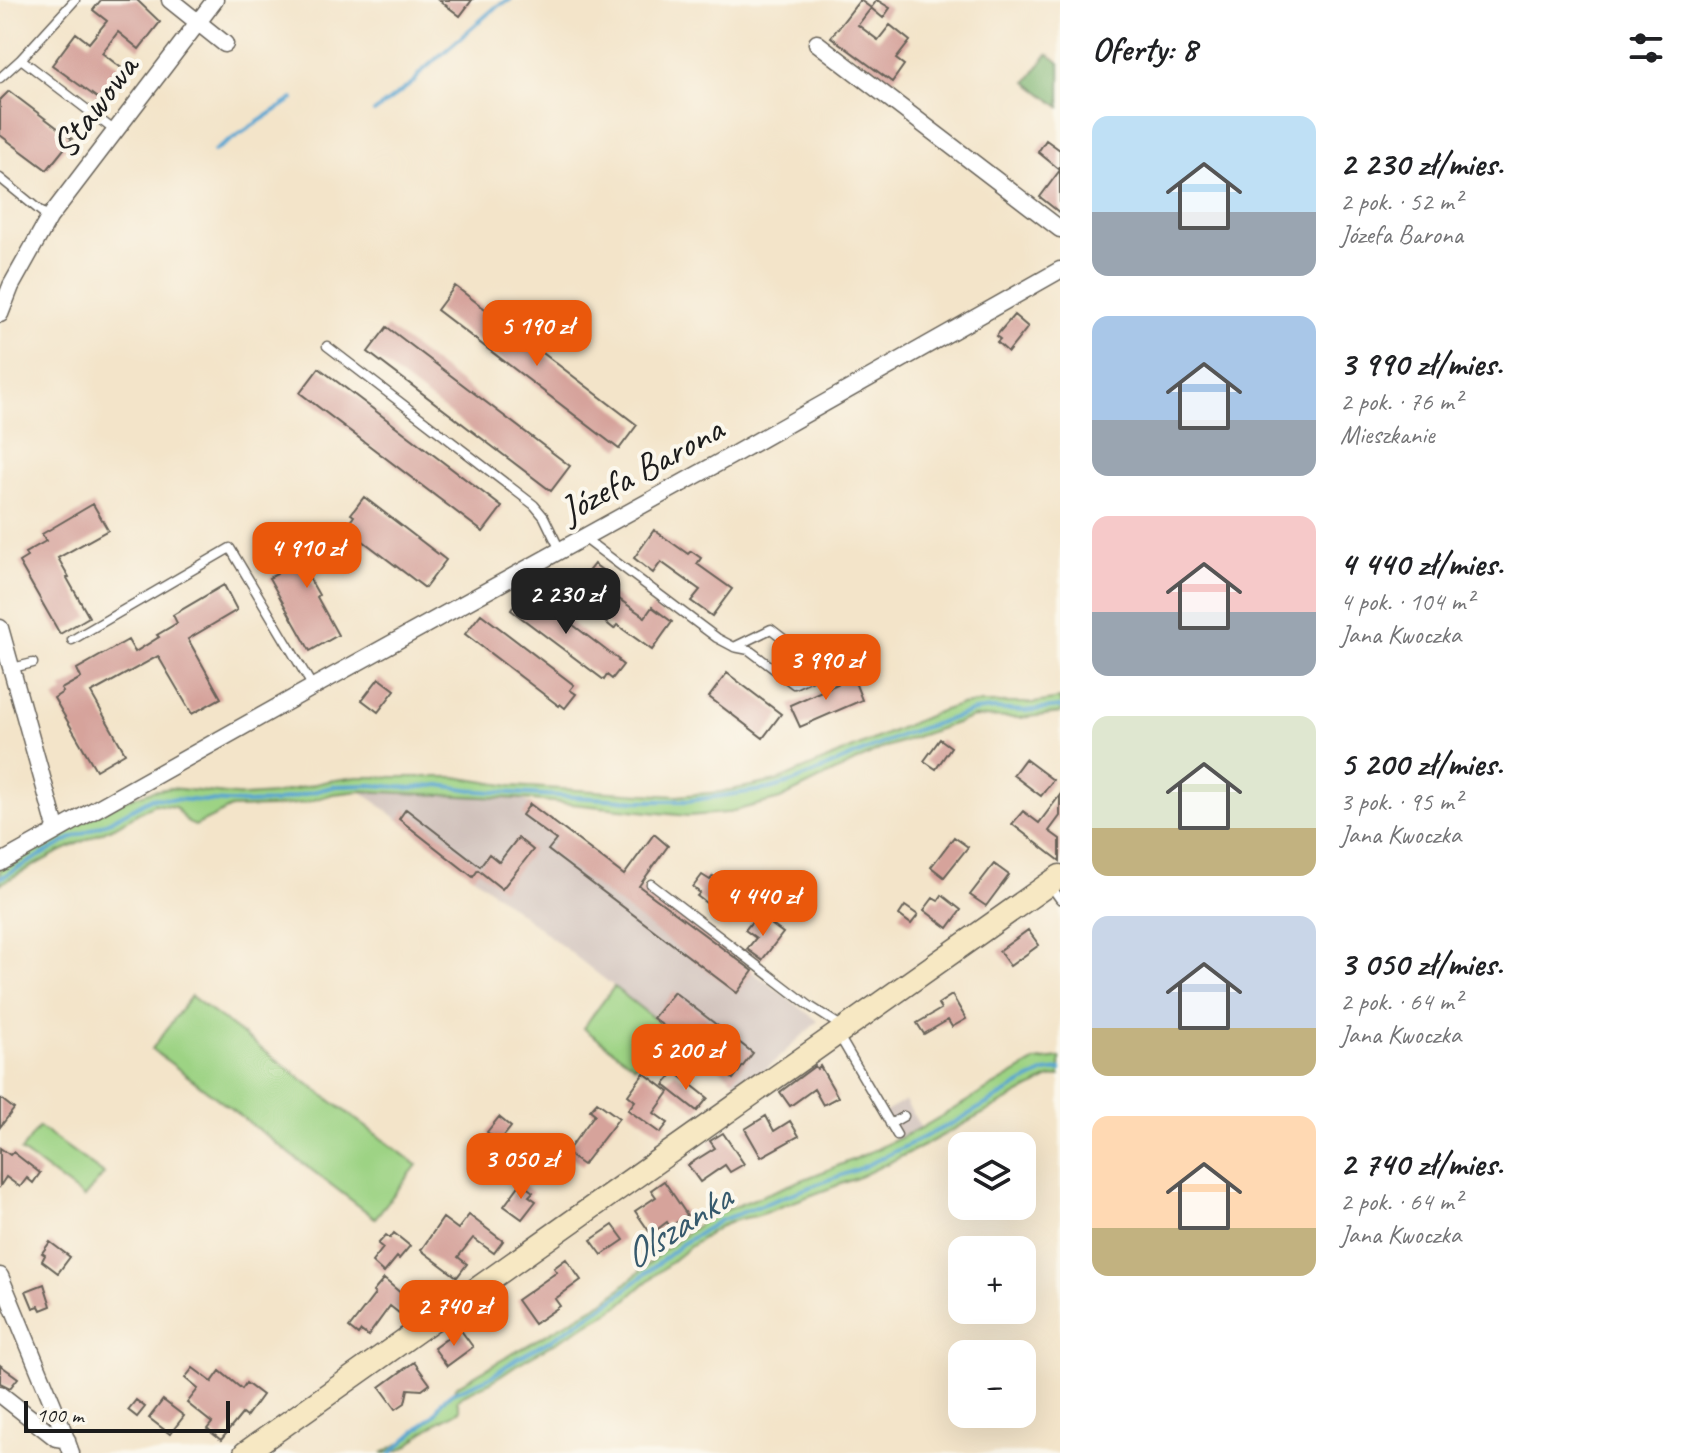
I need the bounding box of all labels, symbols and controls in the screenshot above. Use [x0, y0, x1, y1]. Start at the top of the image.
icon: filters [1624, 26, 1668, 70]
text: Oferty: 8 [1092, 27, 1197, 70]
street label: Stawowa [41, 43, 150, 167]
text: 2 230 zł/mies. [1340, 142, 1503, 185]
icon: home [1156, 148, 1252, 244]
text: 2 pok. · 52 m² [1340, 185, 1462, 218]
text: Józefa Barona [1340, 218, 1463, 251]
pin: 5 190 zł [454, 300, 620, 368]
text: 5 190 zł [501, 309, 573, 342]
text: 3 990 zł/mies. [1340, 342, 1502, 385]
icon: home [1156, 348, 1252, 444]
text: 2 pok. · 76 m² [1340, 385, 1462, 418]
street label: Józefa Barona [550, 404, 734, 535]
text: Mieszkanie [1340, 418, 1435, 451]
pin: 4 910 zł [224, 522, 390, 590]
text: 4 910 zł [270, 531, 344, 564]
text: 4 440 zł/mies. [1340, 542, 1503, 585]
icon: home [1156, 548, 1252, 644]
pin: 2 230 zł [483, 568, 649, 636]
text: 2 230 zł [529, 577, 603, 610]
text: 4 pok. · 104 m² [1340, 585, 1473, 618]
text: Jana Kwoczka [1340, 618, 1461, 651]
pin: 3 990 zł [743, 634, 909, 702]
text: 3 990 zł [790, 643, 862, 676]
text: 5 200 zł/mies. [1340, 742, 1503, 785]
icon: home [1156, 748, 1252, 844]
text: 3 pok. · 95 m² [1340, 785, 1462, 818]
text: Jana Kwoczka [1340, 818, 1461, 851]
pin: 4 440 zł [680, 870, 846, 938]
text: 4 440 zł [726, 879, 800, 912]
text: 3 050 zł/mies. [1340, 942, 1503, 985]
icon: home [1156, 948, 1252, 1044]
text: 2 pok. · 64 m² [1340, 985, 1462, 1018]
text: Jana Kwoczka [1340, 1018, 1461, 1051]
pin: 5 200 zł [603, 1024, 769, 1092]
text: 5 200 zł [649, 1033, 723, 1066]
map controls [948, 1132, 1036, 1428]
button: layers [948, 1132, 1036, 1220]
pin: 3 050 zł [438, 1133, 604, 1201]
text: 3 050 zł [484, 1142, 558, 1175]
text: 2 740 zł/mies. [1340, 1142, 1503, 1185]
icon: home [1156, 1148, 1252, 1244]
water label: Olszanka [613, 1171, 744, 1280]
text: 2 pok. · 64 m² [1340, 1185, 1462, 1218]
text: Jana Kwoczka [1340, 1218, 1461, 1251]
button: + [948, 1236, 1036, 1324]
pin: 2 740 zł [371, 1280, 537, 1348]
text: 2 740 zł [417, 1289, 491, 1322]
button: − [948, 1340, 1036, 1428]
scale bar [24, 1397, 230, 1433]
text: 100 m [36, 1401, 83, 1429]

